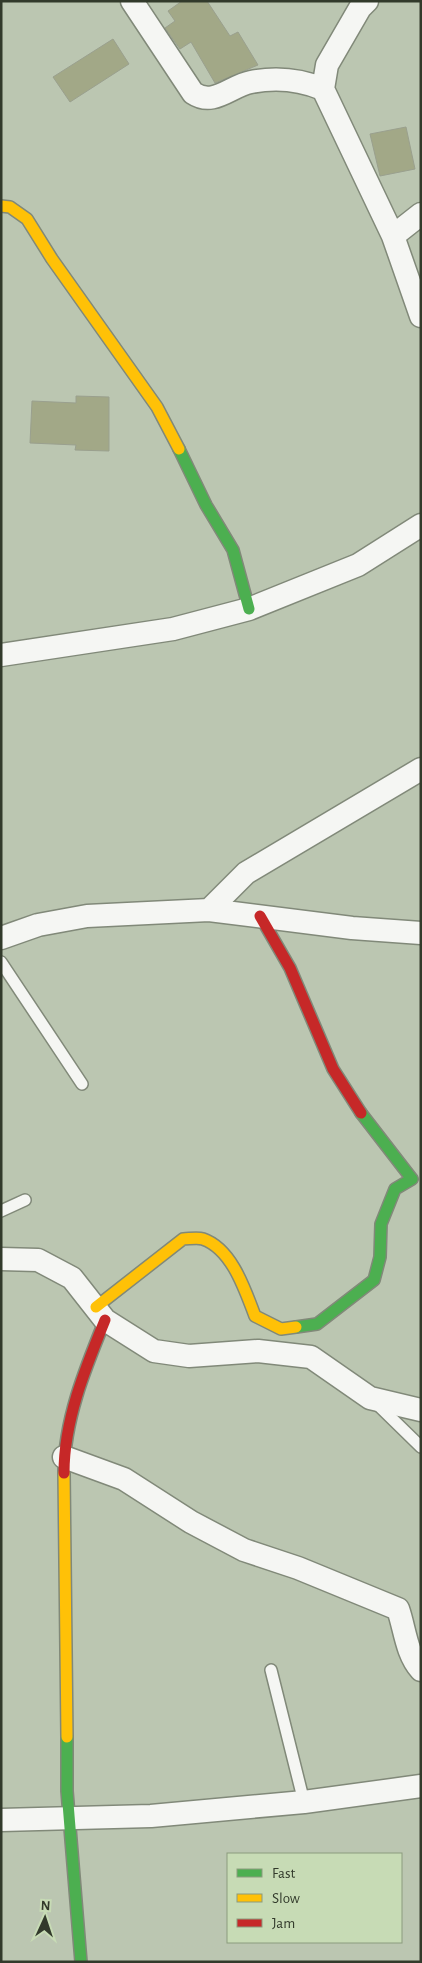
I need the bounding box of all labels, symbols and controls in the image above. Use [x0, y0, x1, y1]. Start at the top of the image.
legend [227, 1853, 402, 1943]
text: Fast [272, 1866, 296, 1881]
text: Slow [272, 1891, 300, 1906]
north arrow [20, 1893, 70, 1943]
text: N [40, 1899, 51, 1913]
text: Jam [272, 1916, 295, 1931]

